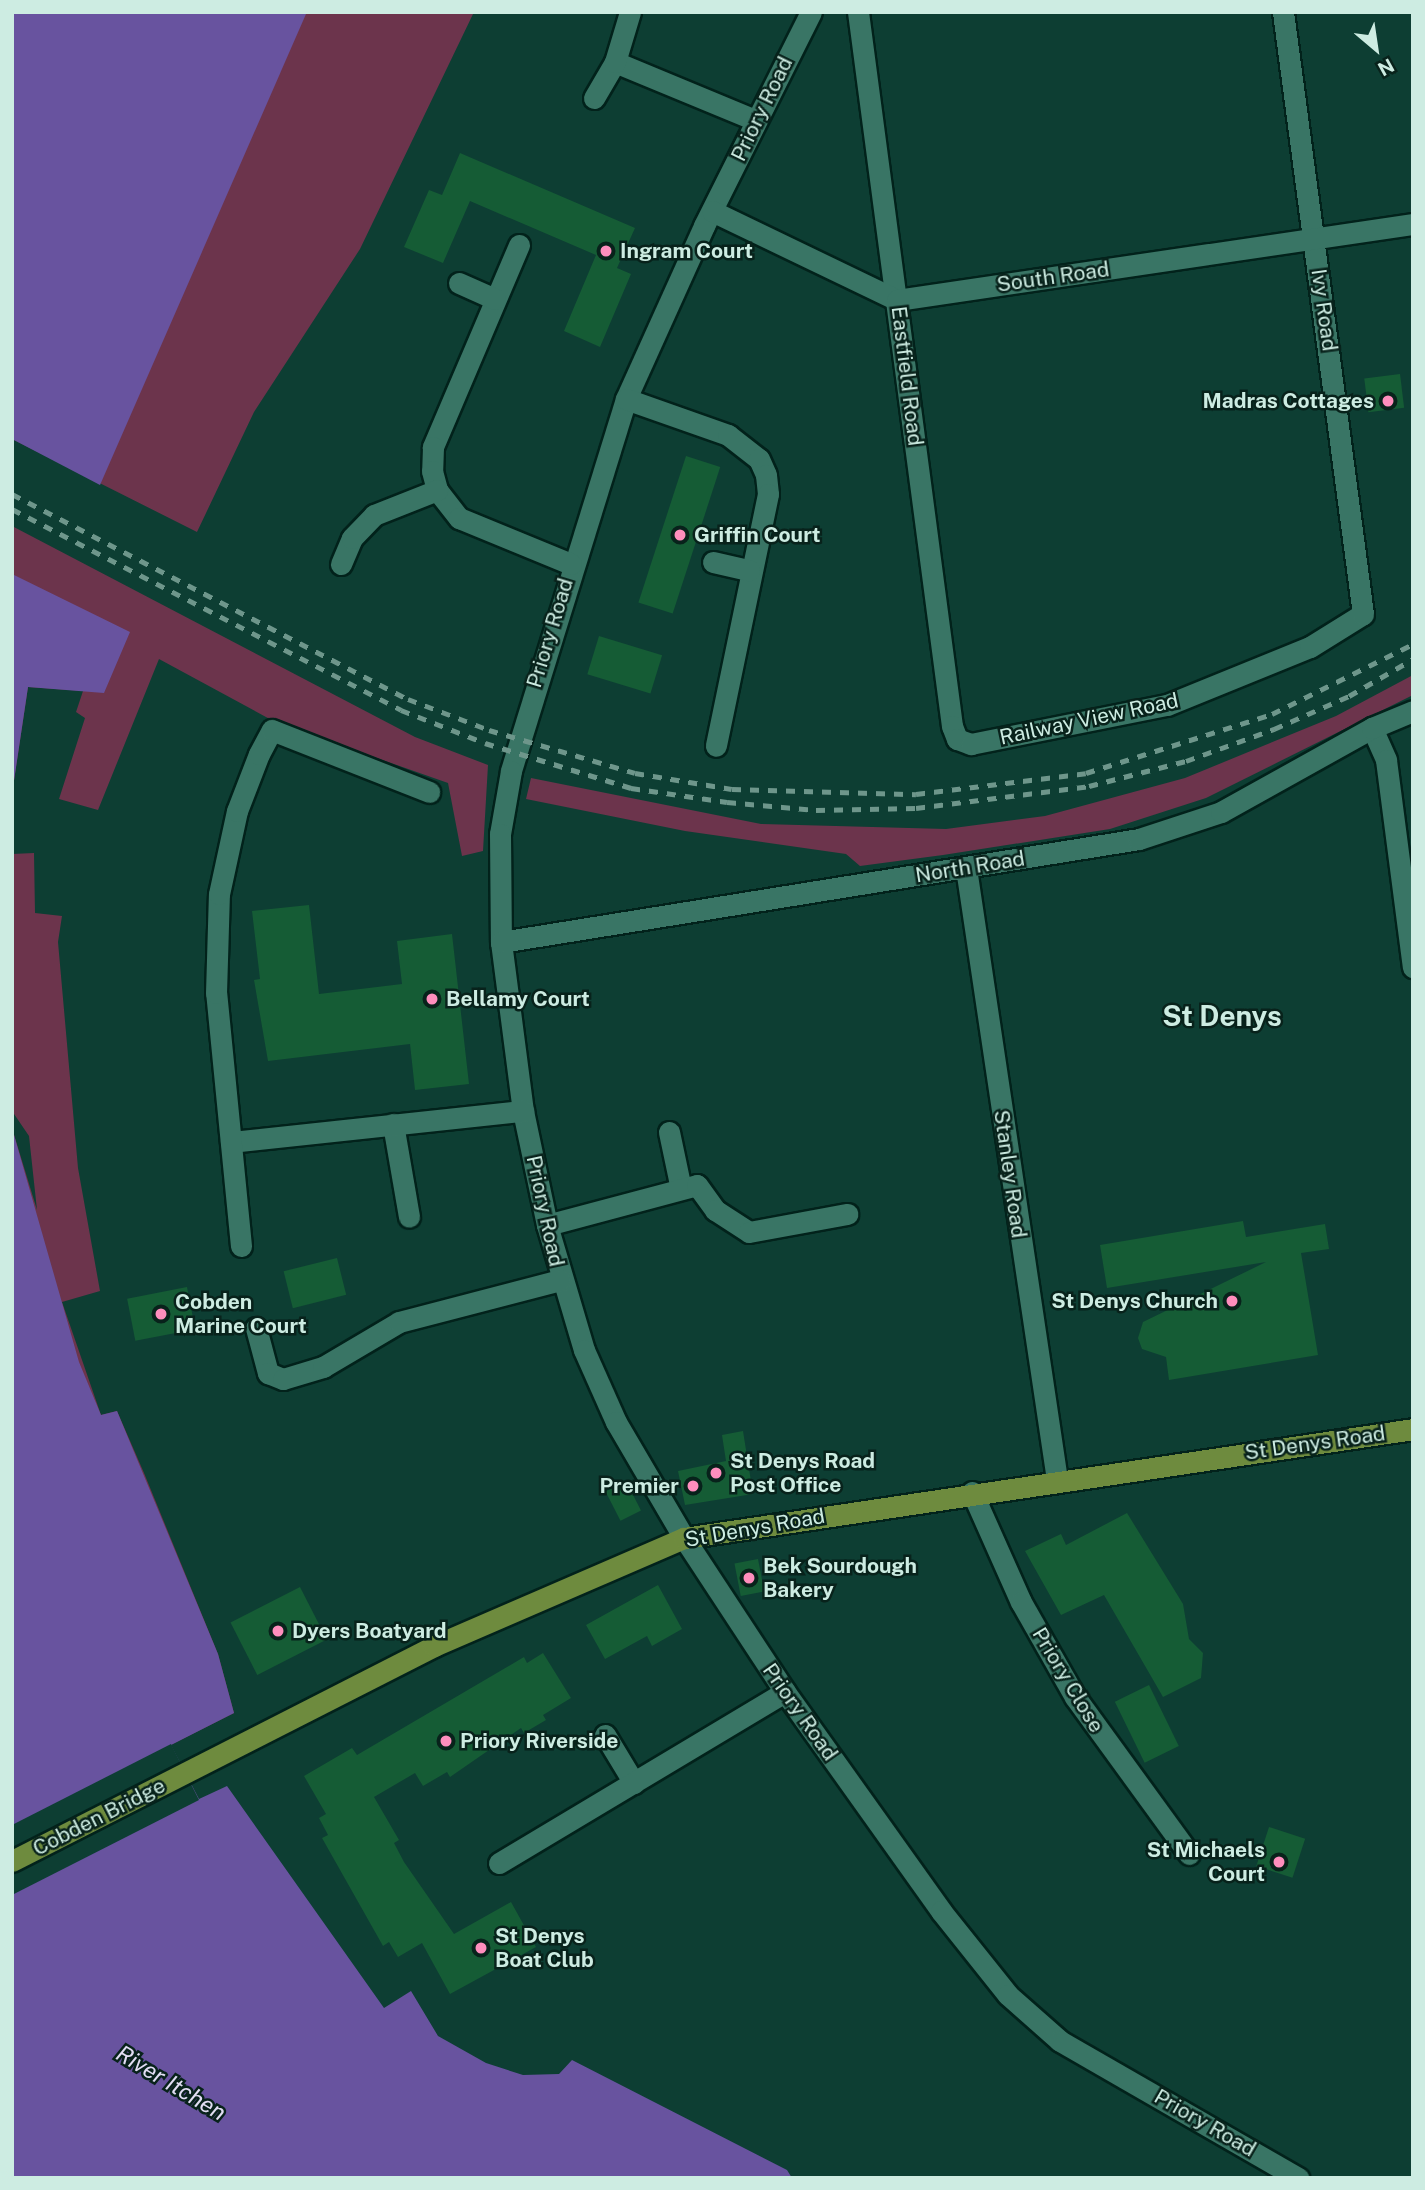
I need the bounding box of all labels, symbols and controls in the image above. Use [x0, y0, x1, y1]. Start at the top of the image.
north arrow [1341, 14, 1411, 84]
street label: Priory Road [726, 53, 798, 165]
text: N [1374, 54, 1398, 81]
place label: Ingram Court [620, 238, 753, 264]
marker: Ingram Court [598, 243, 614, 259]
street label: South Road [995, 257, 1111, 297]
street label: Ivy Road [1306, 267, 1342, 353]
street label: Eastfield Road [886, 305, 928, 447]
place label: Madras Cottages [1202, 388, 1374, 414]
marker: Madras Cottages [1380, 393, 1396, 409]
place label: Griffin Court [694, 522, 820, 548]
marker: Griffin Court [672, 527, 688, 543]
street label: Priory Road [521, 575, 579, 691]
street label: Railway View Road [997, 688, 1181, 750]
street label: North Road [913, 846, 1027, 888]
place label: Bellamy Court [446, 986, 590, 1012]
marker: Bellamy Court [424, 991, 440, 1007]
district label: St Denys [1162, 999, 1282, 1033]
street label: Stanley Road [989, 1108, 1031, 1240]
street label: Priory Road [521, 1153, 569, 1269]
place label: St Denys Church [1051, 1288, 1218, 1314]
place label: Cobden Marine Court [175, 1289, 307, 1339]
marker: St Denys Church [1224, 1293, 1240, 1309]
marker: Cobden Marine Court [153, 1306, 169, 1322]
street label: St Denys Road [1243, 1421, 1387, 1465]
place label: St Denys Road Post Office [730, 1448, 875, 1498]
marker: St Denys Road Post Office [708, 1465, 724, 1481]
place label: Premier [599, 1473, 679, 1499]
marker: Premier [685, 1478, 701, 1494]
street label: St Denys Road [683, 1503, 827, 1553]
place label: Bek Sourdough Bakery [763, 1553, 917, 1603]
marker: Bek Sourdough Bakery [741, 1570, 757, 1586]
place label: Dyers Boatyard [292, 1618, 447, 1644]
marker: Dyers Boatyard [270, 1623, 286, 1639]
street label: Priory Close [1027, 1623, 1109, 1737]
street label: Priory Road [757, 1658, 843, 1766]
place label: Priory Riverside [460, 1728, 619, 1754]
marker: Priory Riverside [438, 1733, 454, 1749]
street label: Cobden Bridge [29, 1773, 169, 1861]
place label: St Michaels Court [1147, 1837, 1265, 1887]
marker: St Michaels Court [1271, 1854, 1287, 1870]
place label: St Denys Boat Club [495, 1923, 594, 1973]
marker: St Denys Boat Club [473, 1940, 489, 1956]
water label: River Itchen [111, 2039, 231, 2127]
street label: Priory Road [1150, 2084, 1260, 2162]

